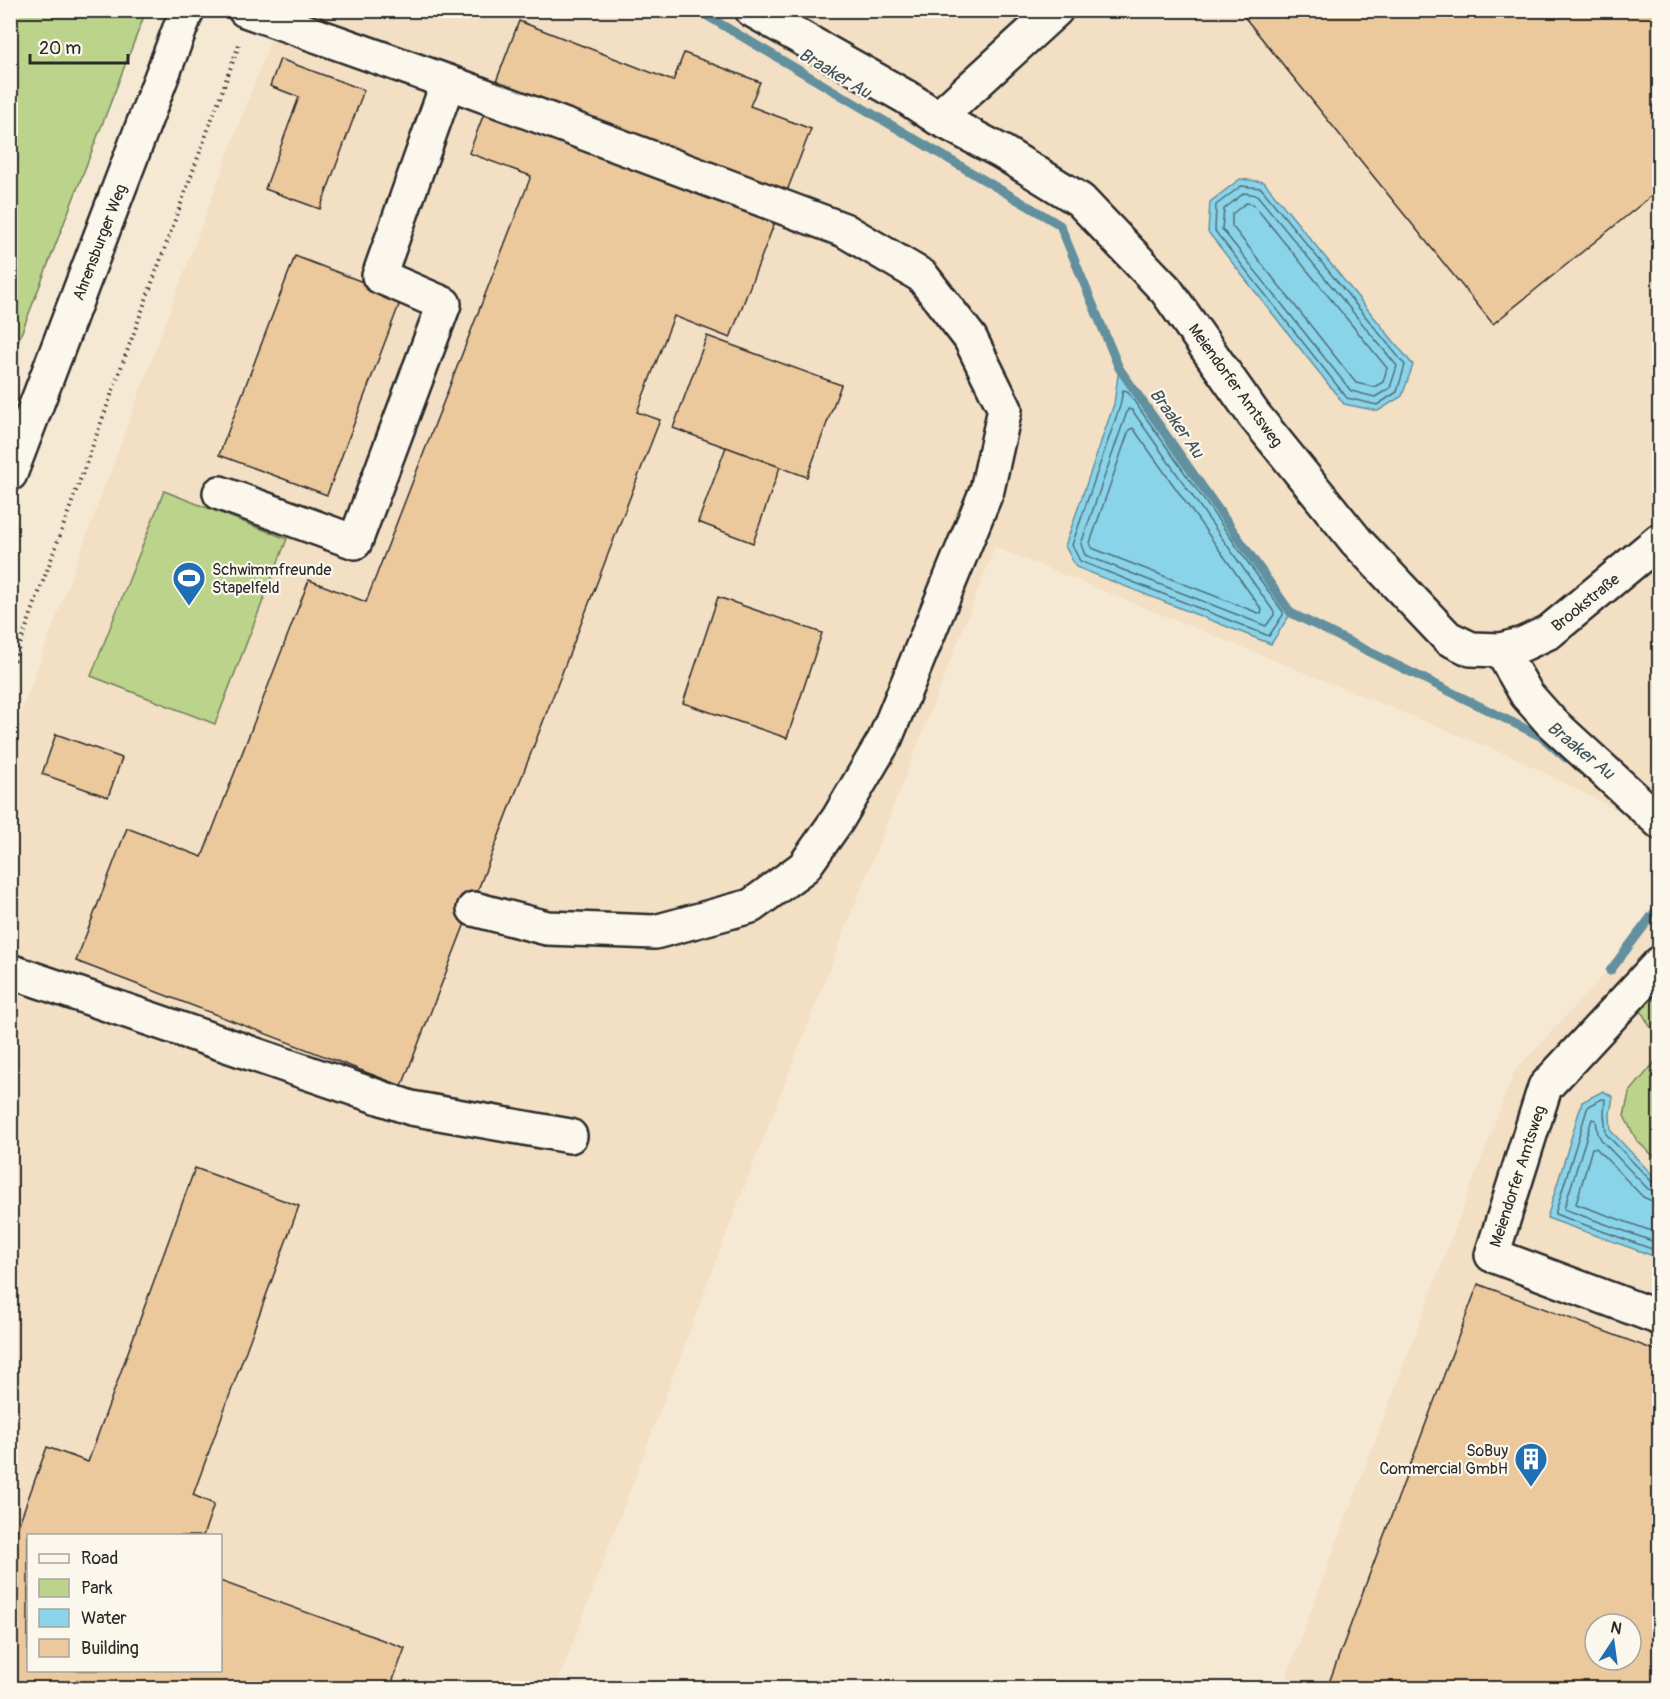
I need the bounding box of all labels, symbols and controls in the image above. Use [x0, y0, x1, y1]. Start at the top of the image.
scale bar [30, 27, 128, 65]
text: 20 m [39, 37, 81, 60]
water label: Braaker Au [794, 43, 876, 104]
street label: Ahrensburger Weg [69, 181, 131, 303]
street label: Meiendorfer Amtsweg [1184, 320, 1287, 451]
water label: Braaker Au [1144, 384, 1210, 463]
sports icon: Schwimmfreunde Stapelfeld [171, 560, 207, 607]
place label: Schwimmfreunde Stapelfeld [212, 560, 332, 598]
street label: Brookstraße [1548, 569, 1624, 636]
water label: Braaker Au [1542, 716, 1620, 785]
street label: Meiendorfer Amtsweg [1486, 1103, 1550, 1250]
place label: SoBuy Commercial GmbH [1380, 1441, 1508, 1479]
building icon: SoBuy Commercial GmbH [1513, 1441, 1549, 1488]
legend [27, 1534, 222, 1672]
text: Road [81, 1547, 118, 1570]
text: Park [81, 1577, 113, 1600]
text: Water [81, 1607, 127, 1630]
north arrow [1583, 1612, 1643, 1672]
text: N [1609, 1617, 1624, 1639]
text: Building [81, 1637, 139, 1660]

